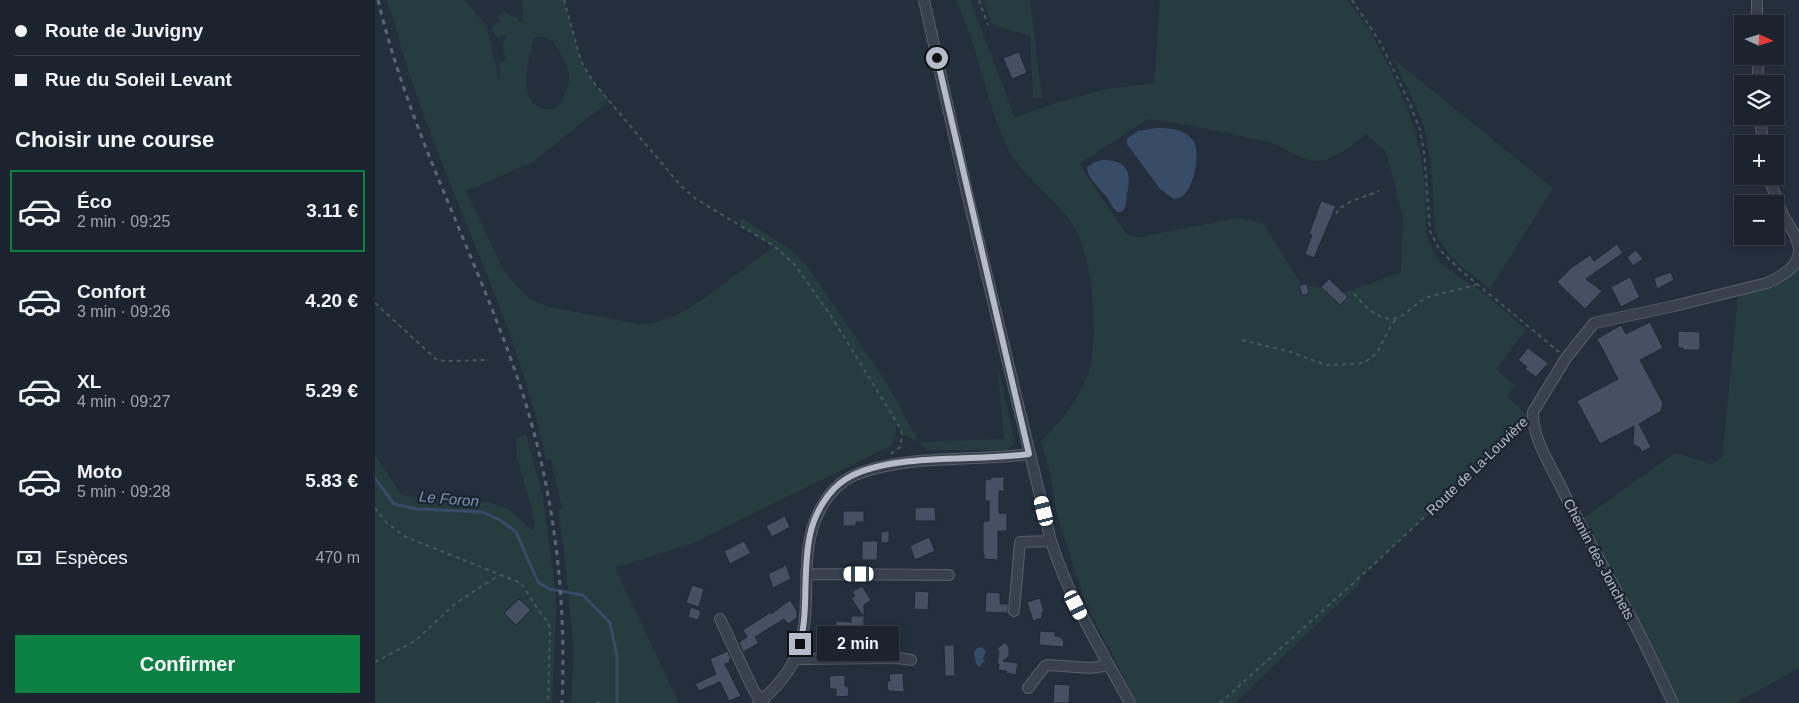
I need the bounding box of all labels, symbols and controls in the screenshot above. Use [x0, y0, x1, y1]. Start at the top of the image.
north arrow [1734, 15, 1784, 65]
map controls [1734, 15, 1784, 245]
text: Route de Juvigny [45, 20, 203, 41]
route start [926, 47, 948, 69]
text: Rue du Soleil Levant [45, 69, 232, 90]
button: layers [1734, 75, 1784, 125]
text: Choisir une course [15, 127, 214, 152]
button: + [1734, 135, 1784, 185]
icon: car [17, 189, 62, 234]
text: Éco [77, 191, 112, 212]
button: − [1734, 195, 1784, 245]
text: 3.11 € [306, 200, 358, 221]
text: 2 min · 09:25 [77, 213, 170, 230]
icon: car [17, 279, 62, 324]
text: Confort [77, 281, 146, 302]
text: 4.20 € [305, 290, 358, 311]
text: 3 min · 09:26 [77, 303, 170, 320]
icon: car [17, 369, 62, 414]
text: XL [77, 371, 101, 392]
text: 5.29 € [305, 380, 358, 401]
text: 4 min · 09:27 [77, 393, 170, 410]
street label: Route de La-Louvière [1423, 413, 1531, 519]
icon: car [17, 459, 62, 504]
text: Moto [77, 461, 122, 482]
text: 5.83 € [305, 470, 358, 491]
text: 5 min · 09:28 [77, 483, 170, 500]
water label: Le Foron [418, 487, 480, 510]
car [1033, 495, 1054, 527]
street label: Chemin des Jonchets [1560, 496, 1638, 622]
icon: cash [15, 544, 43, 572]
text: Espèces [55, 547, 128, 568]
text: 470 m [316, 549, 360, 566]
car [844, 567, 874, 582]
car [1062, 588, 1089, 622]
callout: 2 min [817, 626, 900, 662]
route end [789, 633, 811, 655]
button: Confirmer [15, 635, 360, 693]
text: 2 min [837, 635, 879, 652]

